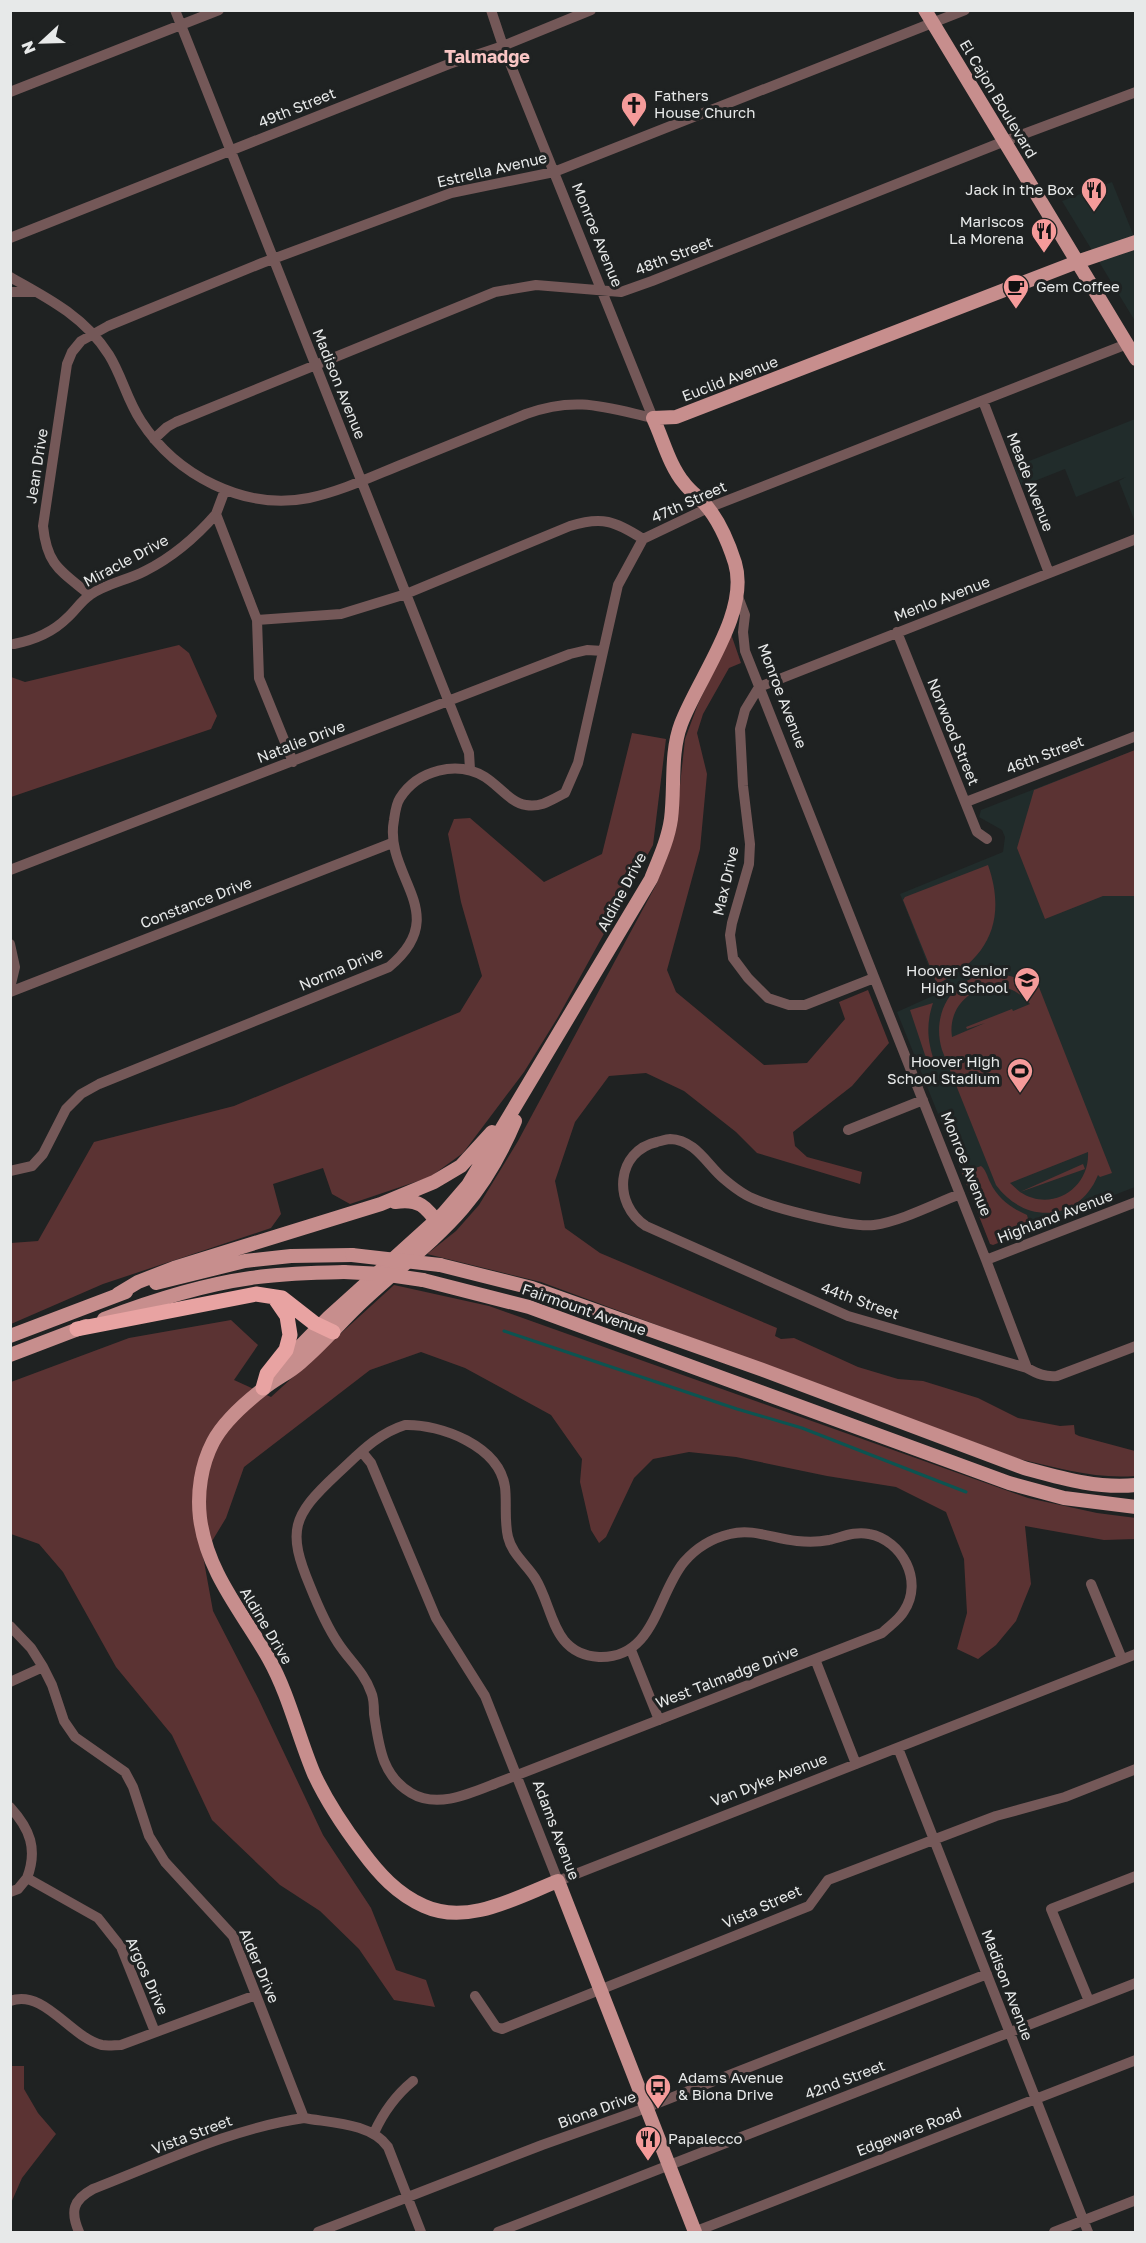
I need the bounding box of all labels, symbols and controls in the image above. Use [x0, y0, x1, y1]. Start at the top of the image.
north arrow [12, 12, 72, 72]
street label: El Cajon Boulevard [956, 36, 1041, 161]
text: N [17, 38, 40, 57]
district label: Talmadge [444, 45, 530, 67]
street label: 49th Street [255, 83, 338, 131]
place label: Fathers House Church [654, 86, 755, 121]
church icon: Fathers House Church [619, 90, 649, 128]
street label: Estrella Avenue [435, 148, 549, 190]
restaurant icon: Jack in the Box [1079, 175, 1109, 213]
street label: Monroe Avenue [569, 180, 627, 290]
place label: Jack in the Box [965, 180, 1074, 198]
place label: Mariscos La Morena [949, 212, 1024, 247]
restaurant icon: Mariscos La Morena [1029, 216, 1059, 254]
street label: 48th Street [632, 232, 715, 278]
cafe icon: Gem Coffee [1001, 272, 1031, 310]
place label: Gem Coffee [1036, 277, 1120, 295]
street label: Madison Avenue [310, 326, 370, 442]
street label: Euclid Avenue [679, 351, 780, 405]
street label: Jean Drive [21, 427, 51, 505]
street label: Meade Avenue [1004, 430, 1058, 534]
street label: 47th Street [648, 476, 729, 526]
street label: Miracle Drive [80, 530, 171, 590]
street label: Menlo Avenue [891, 571, 992, 625]
street label: Monroe Avenue [755, 640, 811, 751]
street label: Norwood Street [924, 675, 984, 788]
street label: Natalie Drive [254, 716, 347, 766]
street label: 46th Street [1003, 731, 1086, 777]
street label: Max Drive [708, 844, 742, 917]
street label: Aldine Drive [593, 849, 650, 934]
street label: Constance Drive [137, 872, 254, 932]
street label: Norma Drive [296, 942, 385, 994]
place label: Hoover Senior High School [906, 961, 1008, 996]
school or university icon: Hoover Senior High School [1012, 965, 1042, 1003]
place label: Hoover High School Stadium [887, 1052, 1000, 1087]
sports icon: Hoover High School Stadium [1005, 1056, 1035, 1094]
street label: Monroe Avenue [938, 1109, 996, 1219]
street label: Highland Avenue [994, 1186, 1115, 1246]
street label: 44th Street [819, 1278, 902, 1322]
street label: Fairmount Avenue [520, 1279, 649, 1339]
street label: Aldine Drive [237, 1584, 297, 1667]
street label: West Talmadge Drive [653, 1640, 801, 1712]
street label: Van Dyke Avenue [708, 1749, 830, 1810]
street label: Adams Avenue [530, 1777, 584, 1882]
street label: Vista Street [719, 1881, 804, 1932]
street label: Alder Drive [236, 1926, 284, 2006]
street label: Madison Avenue [978, 1927, 1037, 2043]
street label: Argos Drive [123, 1934, 173, 2017]
street label: 42nd Street [802, 2056, 887, 2103]
place label: Adams Avenue & Biona Drive [678, 2068, 784, 2103]
bus stop icon: Adams Avenue & Biona Drive [643, 2072, 673, 2110]
street label: Biona Drive [555, 2087, 638, 2131]
street label: Edgeware Road [853, 2103, 964, 2159]
street label: Vista Street [149, 2110, 234, 2158]
restaurant icon: Papalecco [633, 2124, 663, 2162]
place label: Papalecco [668, 2129, 743, 2147]

